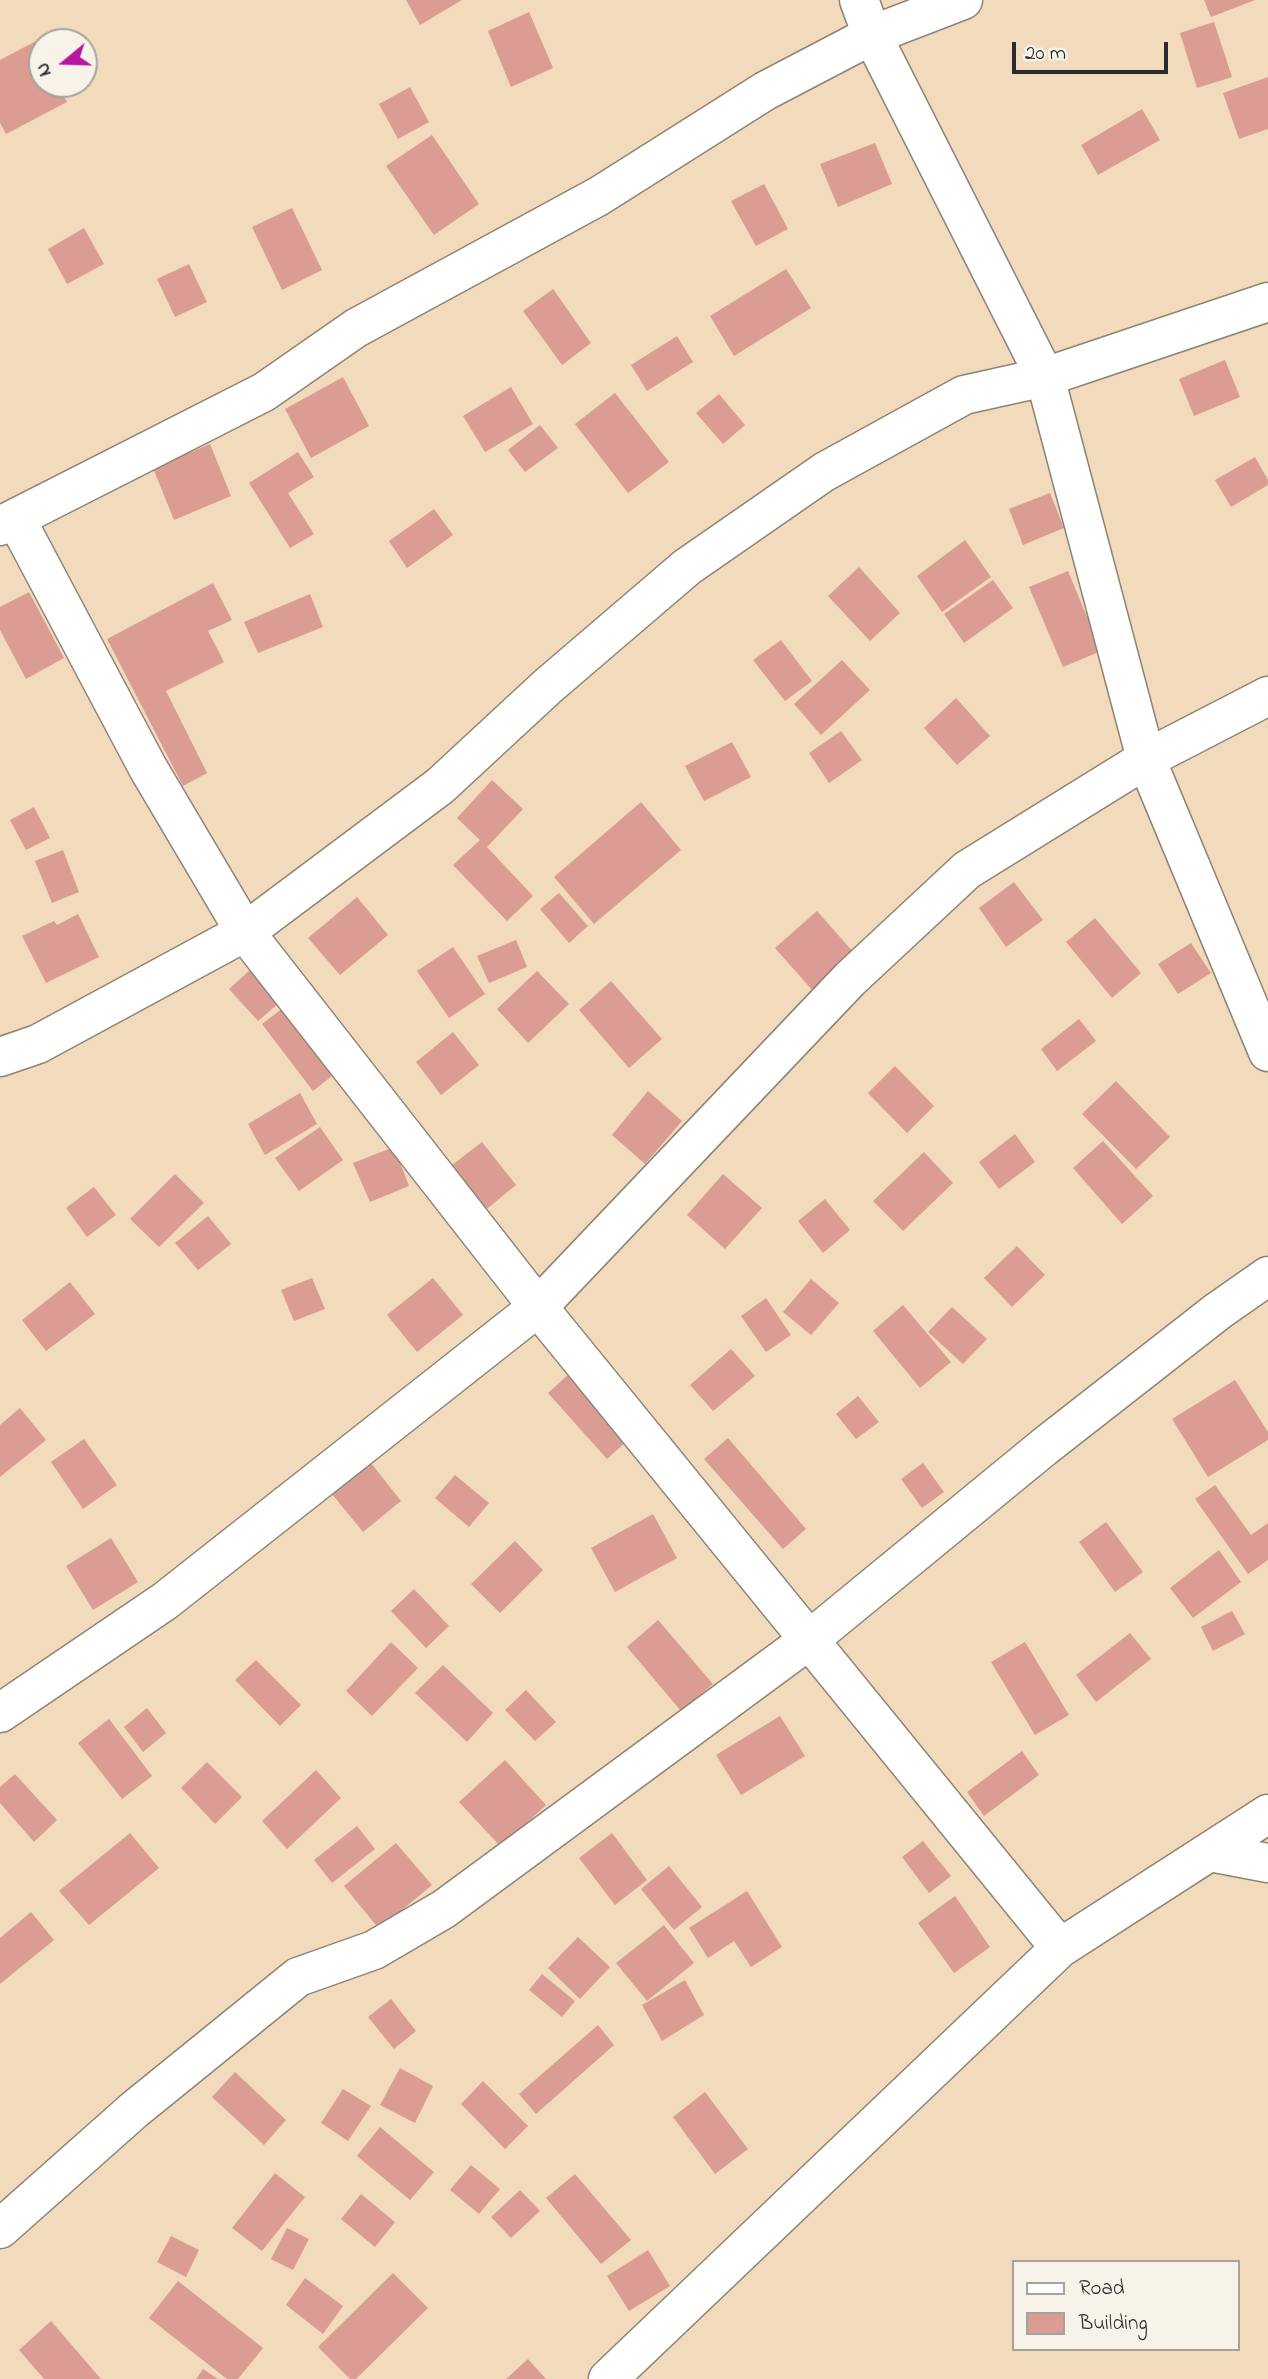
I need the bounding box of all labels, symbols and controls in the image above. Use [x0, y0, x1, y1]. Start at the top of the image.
north arrow [28, 28, 98, 98]
scale bar [1016, 28, 1172, 72]
text: 20 m [1025, 39, 1066, 69]
text: N [30, 59, 59, 80]
legend [1012, 2260, 1240, 2351]
text: Road [1079, 2274, 1125, 2304]
text: Building [1079, 2309, 1148, 2339]

